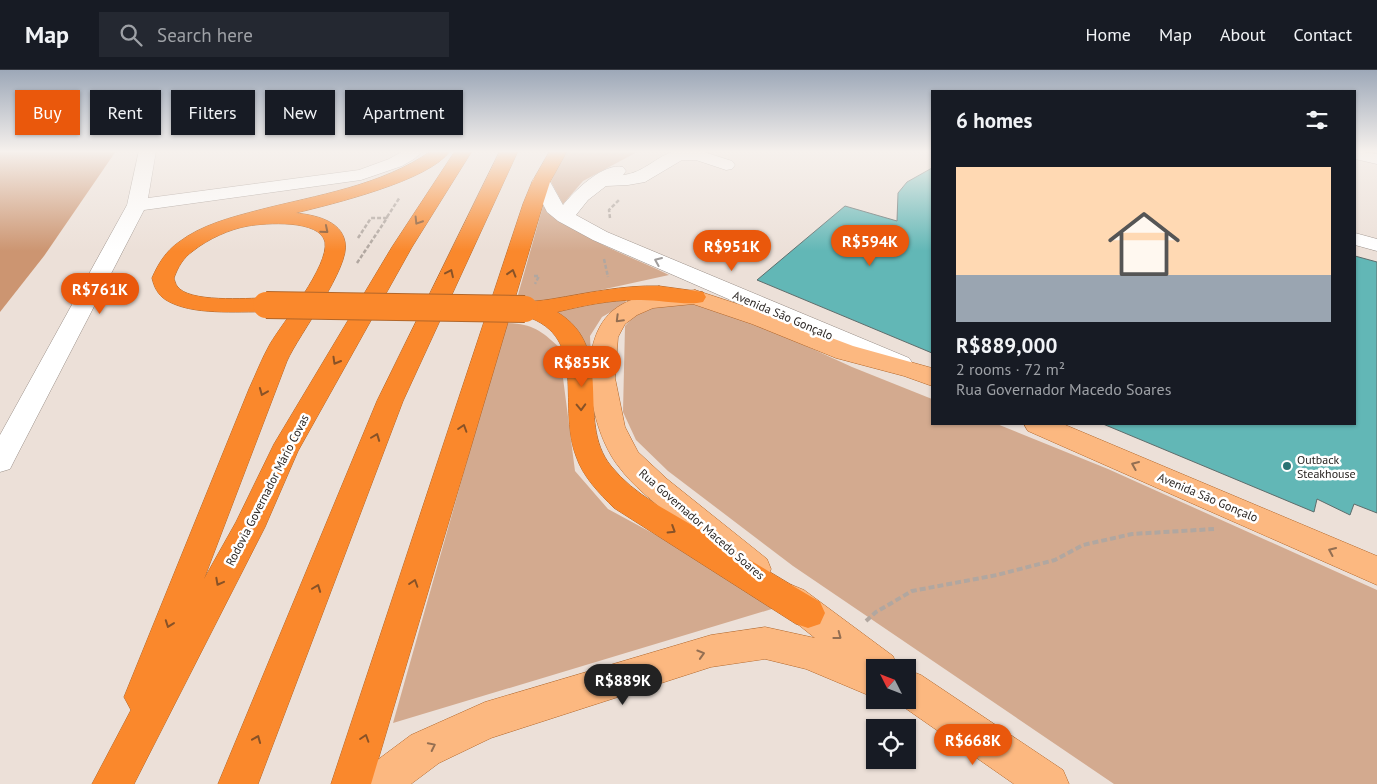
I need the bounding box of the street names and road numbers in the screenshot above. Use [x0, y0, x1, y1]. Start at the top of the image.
street label: Avenida São Gonçalo [731, 287, 835, 343]
street label: Rodovia Governador Mário Covas [222, 412, 312, 568]
street label: Rua Governador Macedo Soares [636, 465, 768, 583]
street label: Avenida São Gonçalo [1156, 469, 1260, 525]

